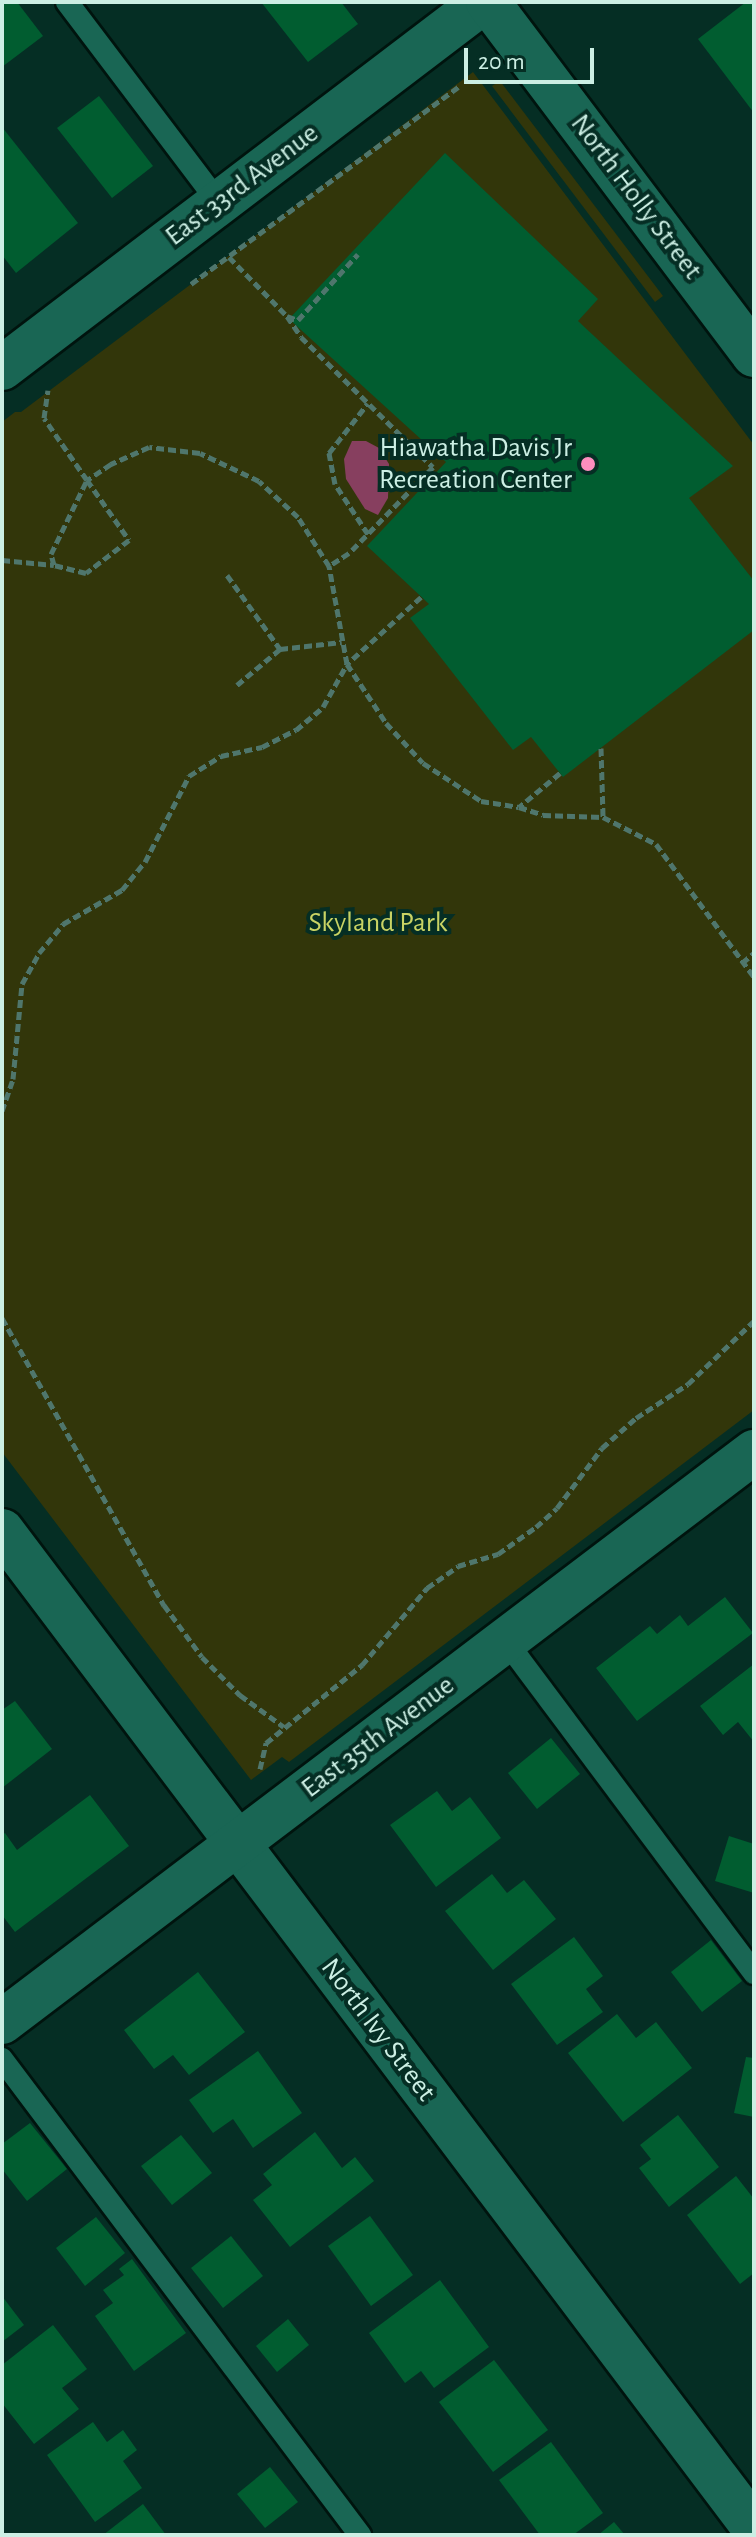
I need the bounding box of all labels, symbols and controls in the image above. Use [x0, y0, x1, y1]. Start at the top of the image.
scale bar [468, 32, 598, 82]
text: 20 m [478, 50, 525, 74]
street label: North Holly Street [563, 108, 709, 286]
street label: East 33rd Avenue [159, 117, 325, 253]
place label: Hiawatha Davis Jr Recreation Center [379, 431, 572, 497]
marker: Hiawatha Davis Jr Recreation Center [579, 455, 597, 473]
park label: Skyland Park [308, 906, 448, 940]
street label: East 35th Avenue [295, 1669, 461, 1805]
street label: North Ivy Street [313, 1952, 443, 2108]

